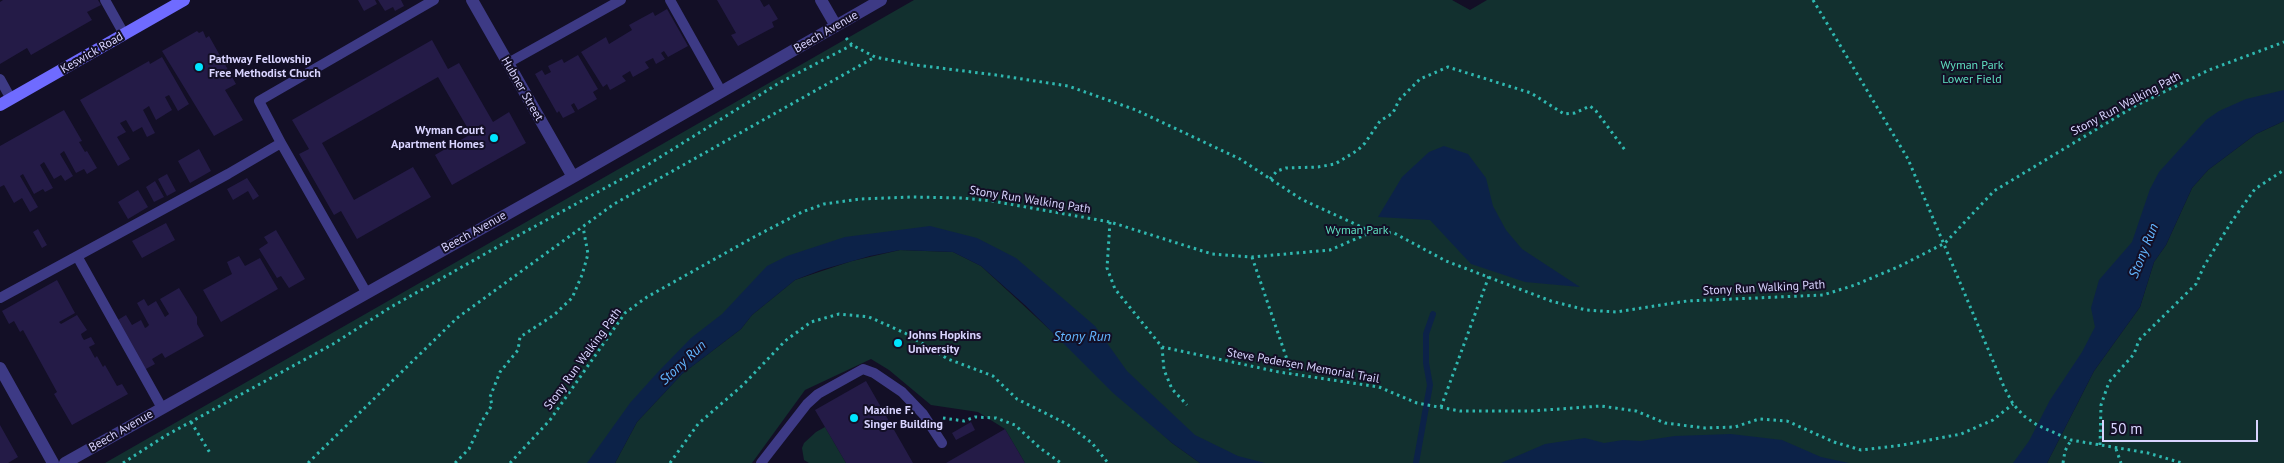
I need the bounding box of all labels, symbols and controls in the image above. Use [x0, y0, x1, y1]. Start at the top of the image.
street label: Beech Avenue [791, 8, 861, 56]
street label: Keswick Road [58, 29, 126, 77]
place label: Pathway Fellowship Free Methodist Chuch [209, 53, 321, 81]
street label: Hubner Street [498, 54, 546, 124]
park label: Wyman Park Lower Field [1941, 59, 2003, 87]
marker: Pathway Fellowship Free Methodist Chuch [193, 61, 205, 73]
street label: Stony Run Walking Path [2069, 69, 2183, 139]
place label: Wyman Court Apartment Homes [391, 124, 484, 152]
marker: Wyman Court Apartment Homes [488, 132, 500, 144]
street label: Stony Run Walking Path [968, 183, 1092, 217]
street label: Beech Avenue [439, 208, 509, 256]
water label: Stony Run [2125, 221, 2163, 281]
park label: Wyman Park [1326, 224, 1388, 238]
street label: Stony Run Walking Path [1703, 278, 1825, 298]
street label: Stony Run Walking Path [541, 305, 625, 413]
place label: Johns Hopkins University [908, 329, 981, 357]
water label: Stony Run [1053, 329, 1111, 345]
water label: Stony Run [656, 337, 710, 389]
marker: Johns Hopkins University [892, 337, 904, 349]
street label: Steve Pedersen Memorial Trail [1225, 345, 1381, 387]
place label: Maxine F. Singer Building [864, 404, 943, 432]
street label: Beech Avenue [86, 407, 156, 455]
scale bar [2104, 410, 2260, 442]
marker: Maxine F. Singer Building [848, 412, 860, 424]
text: 50 m [2110, 419, 2143, 438]

